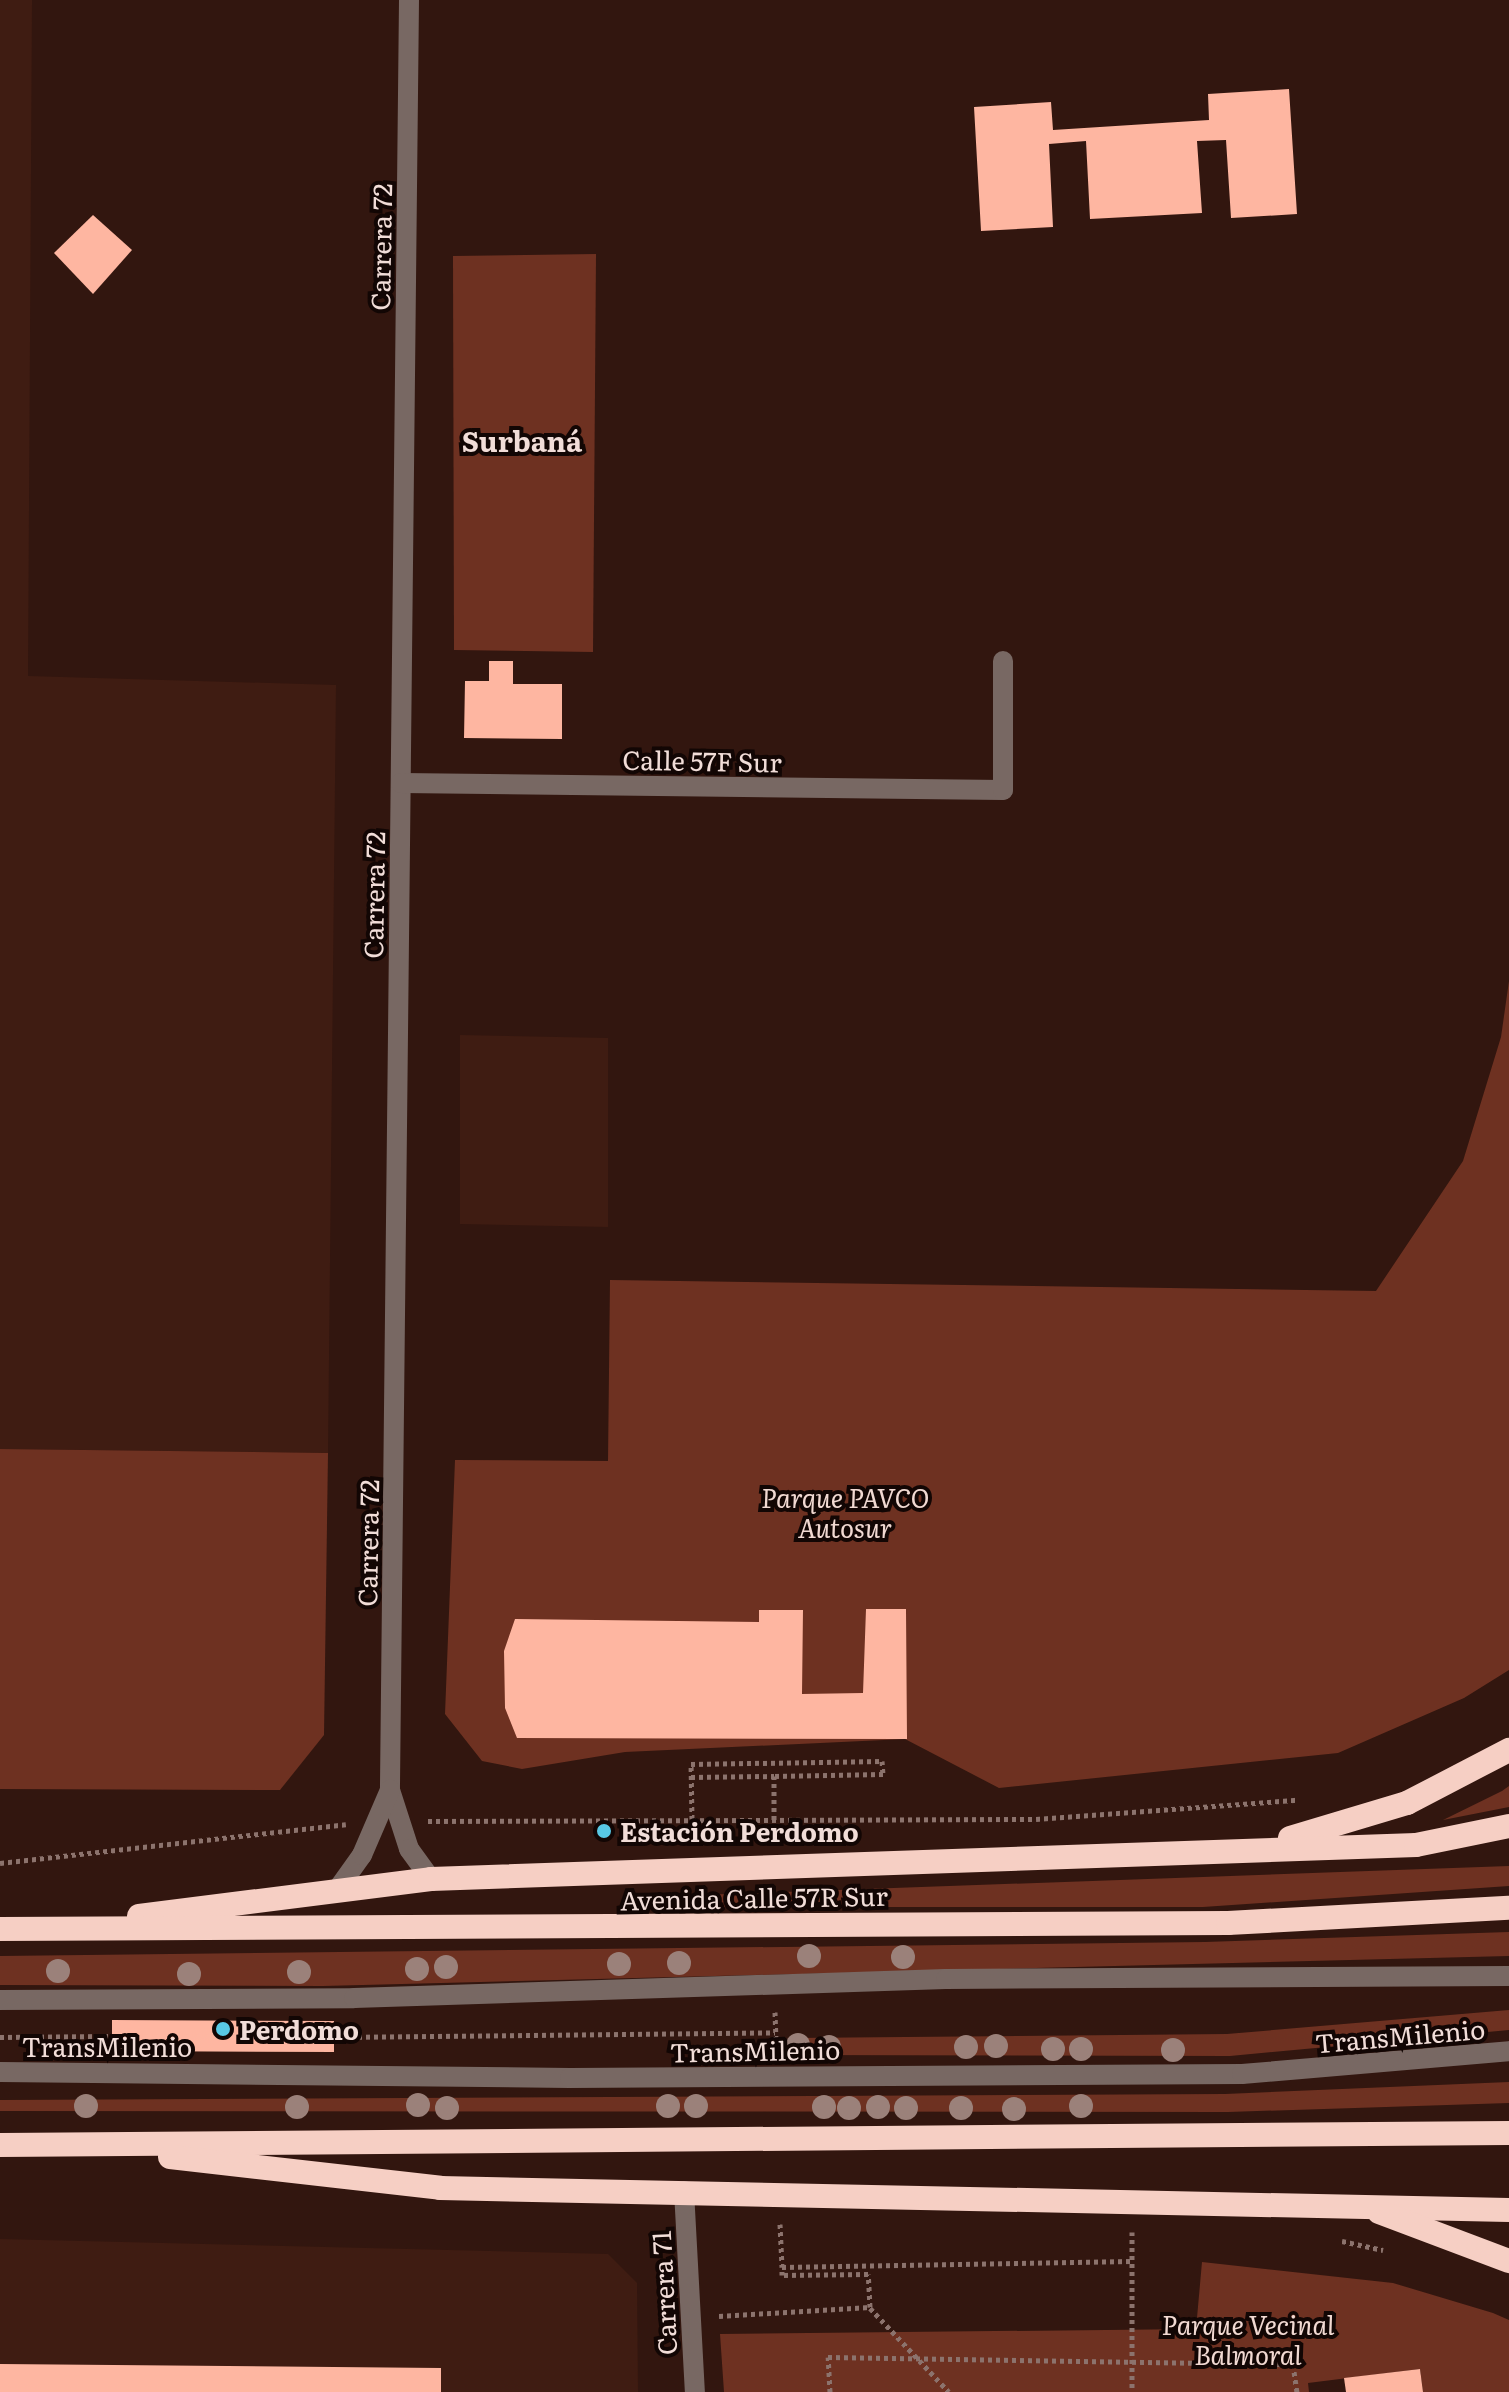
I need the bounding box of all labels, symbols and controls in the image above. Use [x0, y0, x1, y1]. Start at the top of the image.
street label: Carrera 72 [363, 183, 397, 311]
district label: Surbaná [462, 423, 582, 457]
street label: Calle 57F Sur [622, 743, 782, 777]
street label: Carrera 72 [356, 831, 390, 959]
street label: Carrera 72 [350, 1479, 384, 1607]
park label: Parque PAVCO Autosur [761, 1481, 929, 1542]
place label: Estación Perdomo [620, 1815, 859, 1847]
marker: Estación Perdomo [595, 1822, 613, 1840]
street label: Avenida Calle 57R Sur [620, 1879, 888, 1915]
street label: TransMilenio [1314, 2012, 1486, 2058]
place label: Perdomo [239, 2013, 359, 2045]
marker: Perdomo [214, 2020, 232, 2038]
street label: TransMilenio [22, 2030, 192, 2062]
street label: TransMilenio [669, 2033, 841, 2067]
street label: Carrera 71 [644, 2230, 682, 2356]
park label: Parque Vecinal Balmoral [1162, 2308, 1334, 2370]

